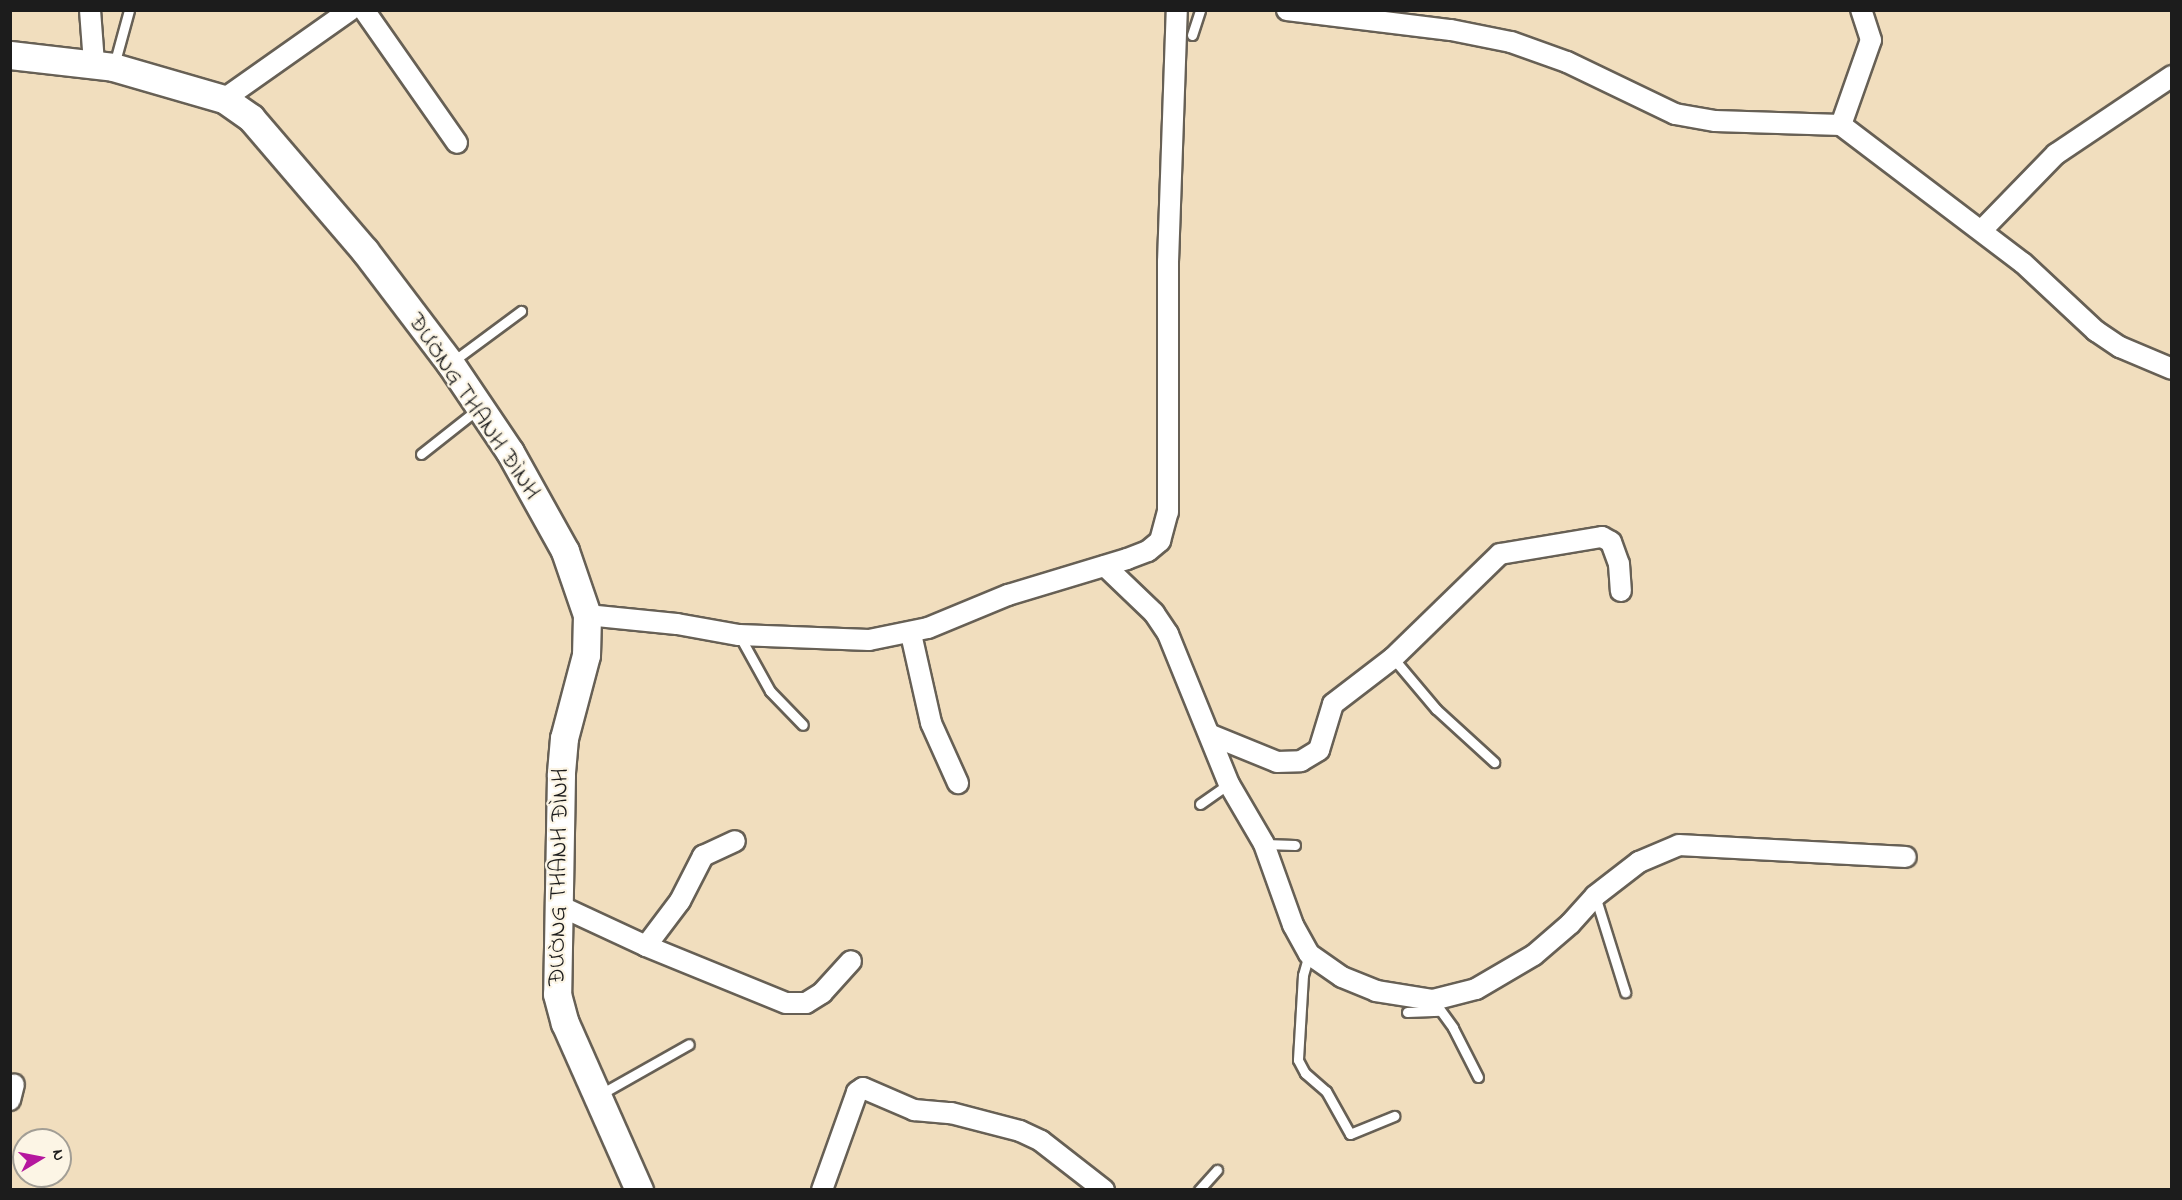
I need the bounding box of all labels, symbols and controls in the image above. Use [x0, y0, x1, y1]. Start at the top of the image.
street label: ĐƯỜNG THANH ĐÌNH [400, 309, 546, 505]
street label: ĐƯỜNG THANH ĐÌNH [544, 768, 576, 986]
north arrow [12, 1128, 72, 1188]
text: N [45, 1148, 71, 1163]

